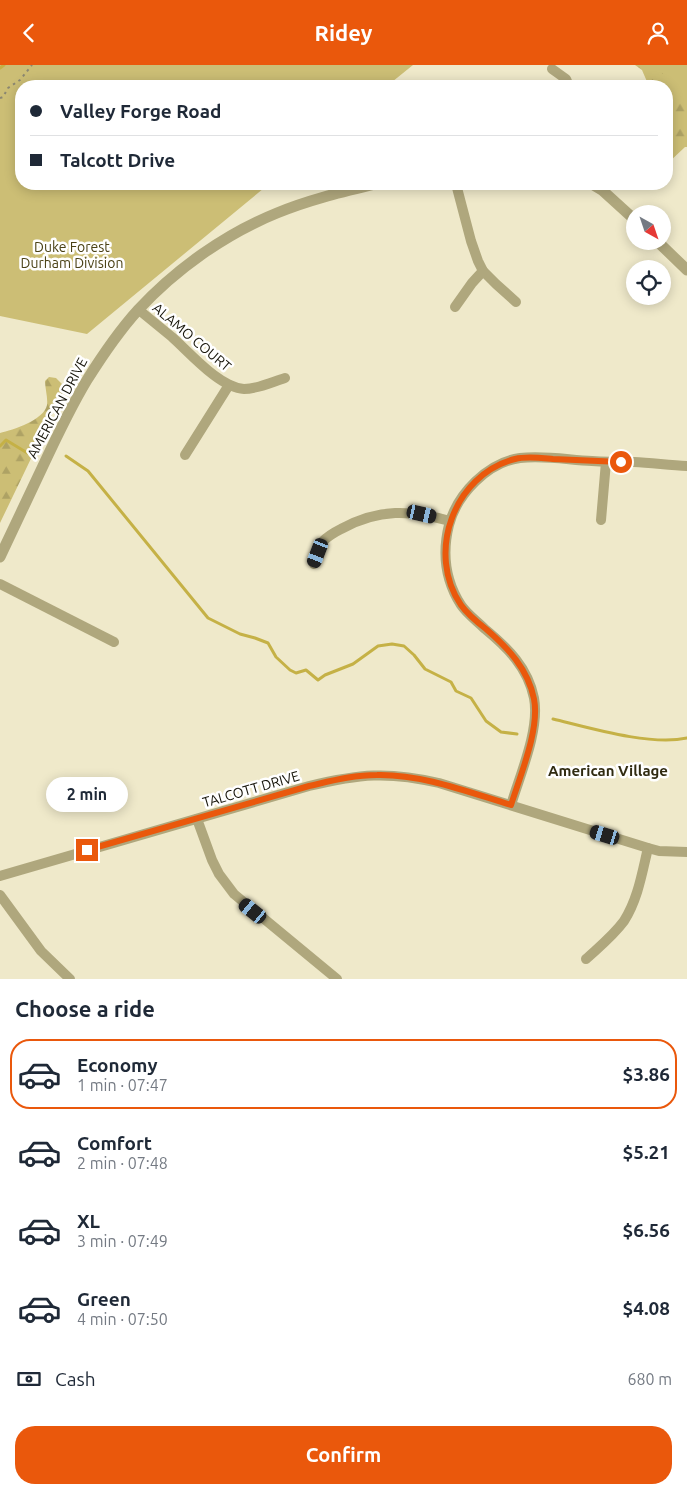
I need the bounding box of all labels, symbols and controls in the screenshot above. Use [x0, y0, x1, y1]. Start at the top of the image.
icon: back [15, 19, 43, 47]
icon: person [644, 19, 672, 47]
text: Ridey [314, 20, 373, 45]
text: Valley Forge Road [60, 100, 222, 122]
text: Talcott Drive [60, 149, 175, 171]
north arrow [626, 205, 671, 250]
map controls [626, 205, 671, 305]
park label: Duke Forest Durham Division [21, 239, 123, 271]
button: locate [626, 260, 671, 305]
street label: ALAMO COURT [150, 300, 235, 375]
street label: AMERICAN DRIVE [24, 355, 90, 461]
route start [610, 451, 632, 473]
car [405, 503, 438, 525]
car [305, 536, 330, 570]
district label: American Village [548, 762, 668, 779]
street label: TALCOTT DRIVE [201, 768, 301, 810]
callout: 2 min [46, 777, 128, 813]
text: 2 min [67, 785, 107, 803]
car [588, 823, 621, 847]
route end [76, 839, 98, 861]
car [236, 896, 269, 926]
text: Choose a ride [15, 996, 155, 1021]
icon: car [17, 1052, 62, 1097]
text: Economy [77, 1054, 158, 1076]
text: $3.86 [622, 1063, 670, 1085]
text: 1 min · 07:47 [77, 1076, 168, 1094]
icon: car [17, 1130, 62, 1175]
text: Comfort [77, 1132, 152, 1154]
text: $5.21 [622, 1141, 670, 1163]
text: 2 min · 07:48 [77, 1154, 168, 1172]
icon: car [17, 1208, 62, 1253]
text: XL [77, 1210, 100, 1232]
text: $6.56 [622, 1219, 670, 1241]
text: 3 min · 07:49 [77, 1232, 168, 1250]
icon: car [17, 1286, 62, 1331]
text: Green [77, 1288, 131, 1310]
text: $4.08 [622, 1297, 670, 1319]
text: 4 min · 07:50 [77, 1310, 168, 1328]
icon: cash [15, 1365, 43, 1393]
text: Cash [55, 1368, 96, 1390]
text: 680 m [627, 1370, 672, 1388]
button: Confirm [15, 1426, 672, 1484]

